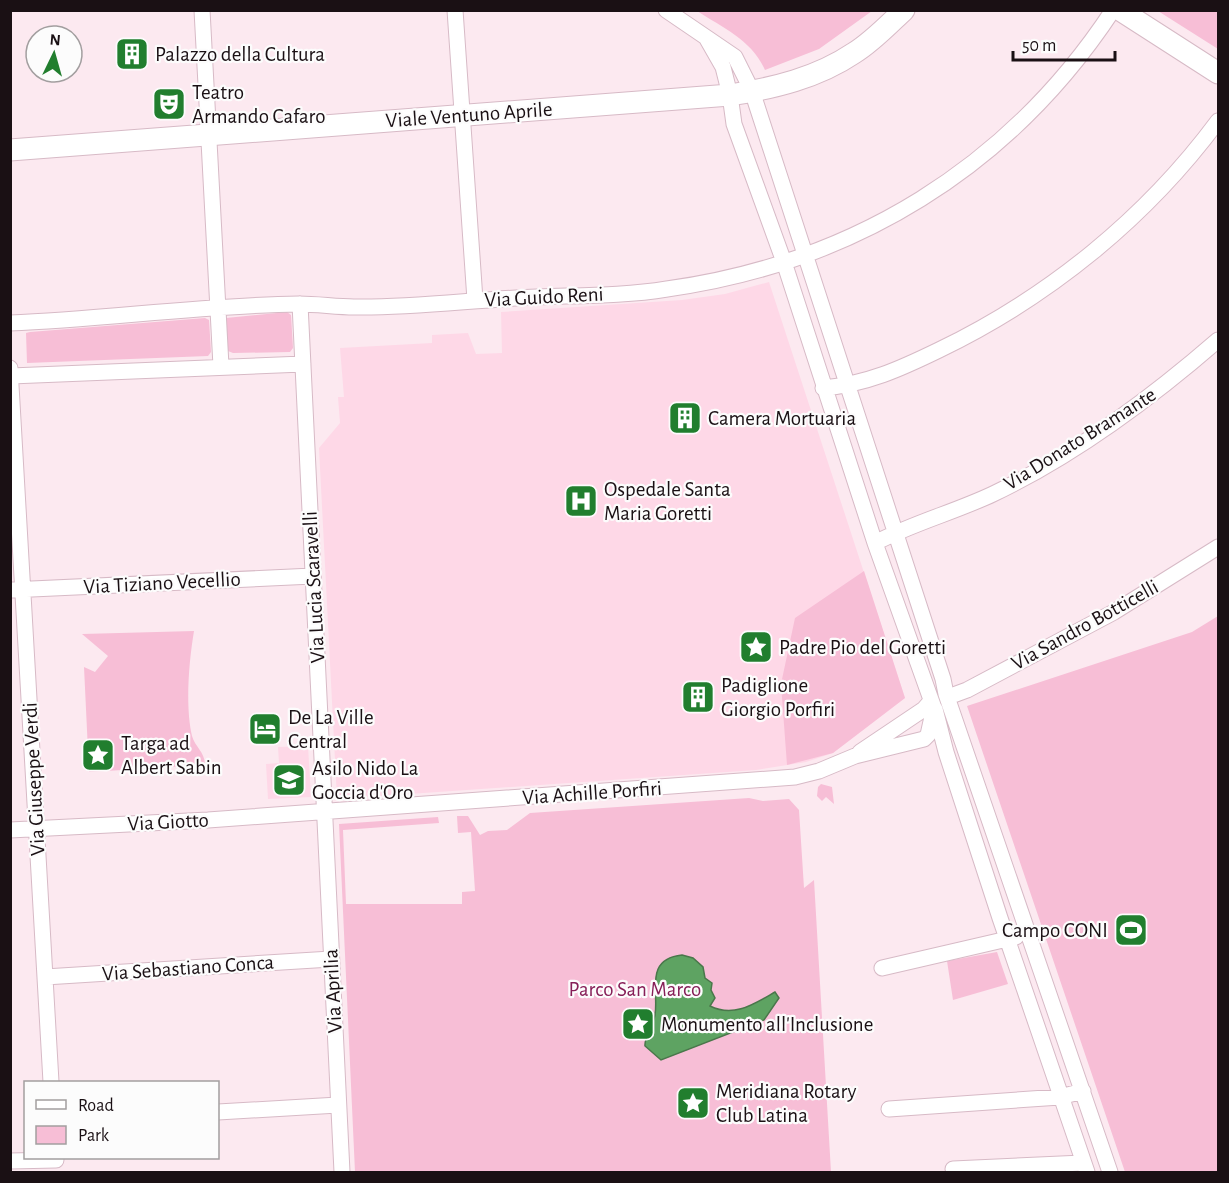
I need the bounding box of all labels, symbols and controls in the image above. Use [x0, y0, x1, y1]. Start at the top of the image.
north arrow [24, 24, 84, 84]
scale bar [1013, 24, 1115, 62]
text: N [49, 32, 61, 49]
building icon: Palazzo della Cultura [114, 36, 150, 72]
text: 50 m [1022, 37, 1056, 55]
place label: Palazzo della Cultura [155, 44, 325, 65]
place label: Teatro Armando Cafaro [192, 82, 326, 127]
theatre icon: Teatro Armando Cafaro [151, 86, 187, 122]
street label: Viale Ventuno Aprile [385, 99, 553, 131]
street label: Via Guido Reni [484, 283, 604, 311]
street label: Via Donato Bramante [1000, 384, 1160, 494]
building icon: Camera Mortuaria [667, 400, 703, 436]
place label: Camera Mortuaria [708, 408, 856, 429]
place label: Ospedale Santa Maria Goretti [604, 479, 731, 524]
hospital icon: Ospedale Santa Maria Goretti [563, 483, 599, 519]
street label: Via Lucia Scaravelli [300, 510, 328, 664]
street label: Via Tiziano Vecellio [83, 568, 241, 598]
street label: Via Sandro Botticelli [1008, 576, 1162, 674]
place icon: Padre Pio del Goretti [738, 629, 774, 665]
place label: Padre Pio del Goretti [779, 637, 946, 658]
place label: Padiglione Giorgio Porfiri [721, 675, 835, 720]
building icon: Padiglione Giorgio Porfiri [680, 679, 716, 715]
street label: Via Giuseppe Verdi [19, 702, 49, 856]
place label: De La Ville Central [288, 707, 374, 752]
hotel icon: De La Ville Central [247, 711, 283, 747]
place label: Targa ad Albert Sabin [121, 733, 222, 778]
place icon: Targa ad Albert Sabin [80, 737, 116, 773]
place label: Asilo Nido La Goccia d'Oro [312, 758, 419, 803]
school or university icon: Asilo Nido La Goccia d'Oro [271, 762, 307, 798]
street label: Via Achille Porfiri [521, 778, 663, 808]
street label: Via Giotto [127, 809, 209, 835]
sports icon: Campo CONI [1113, 912, 1149, 948]
place label: Campo CONI [1002, 920, 1108, 941]
street label: Via Aprilia [320, 948, 346, 1034]
street label: Via Sebastiano Conca [101, 951, 275, 984]
park label: Parco San Marco [569, 979, 701, 1000]
place icon: Monumento all'Inclusione [620, 1006, 656, 1042]
place label: Monumento all'Inclusione [661, 1014, 873, 1035]
legend [24, 1081, 219, 1159]
place label: Meridiana Rotary Club Latina [716, 1081, 857, 1126]
place icon: Meridiana Rotary Club Latina [675, 1085, 711, 1121]
text: Road [78, 1097, 114, 1115]
text: Park [78, 1127, 110, 1145]

